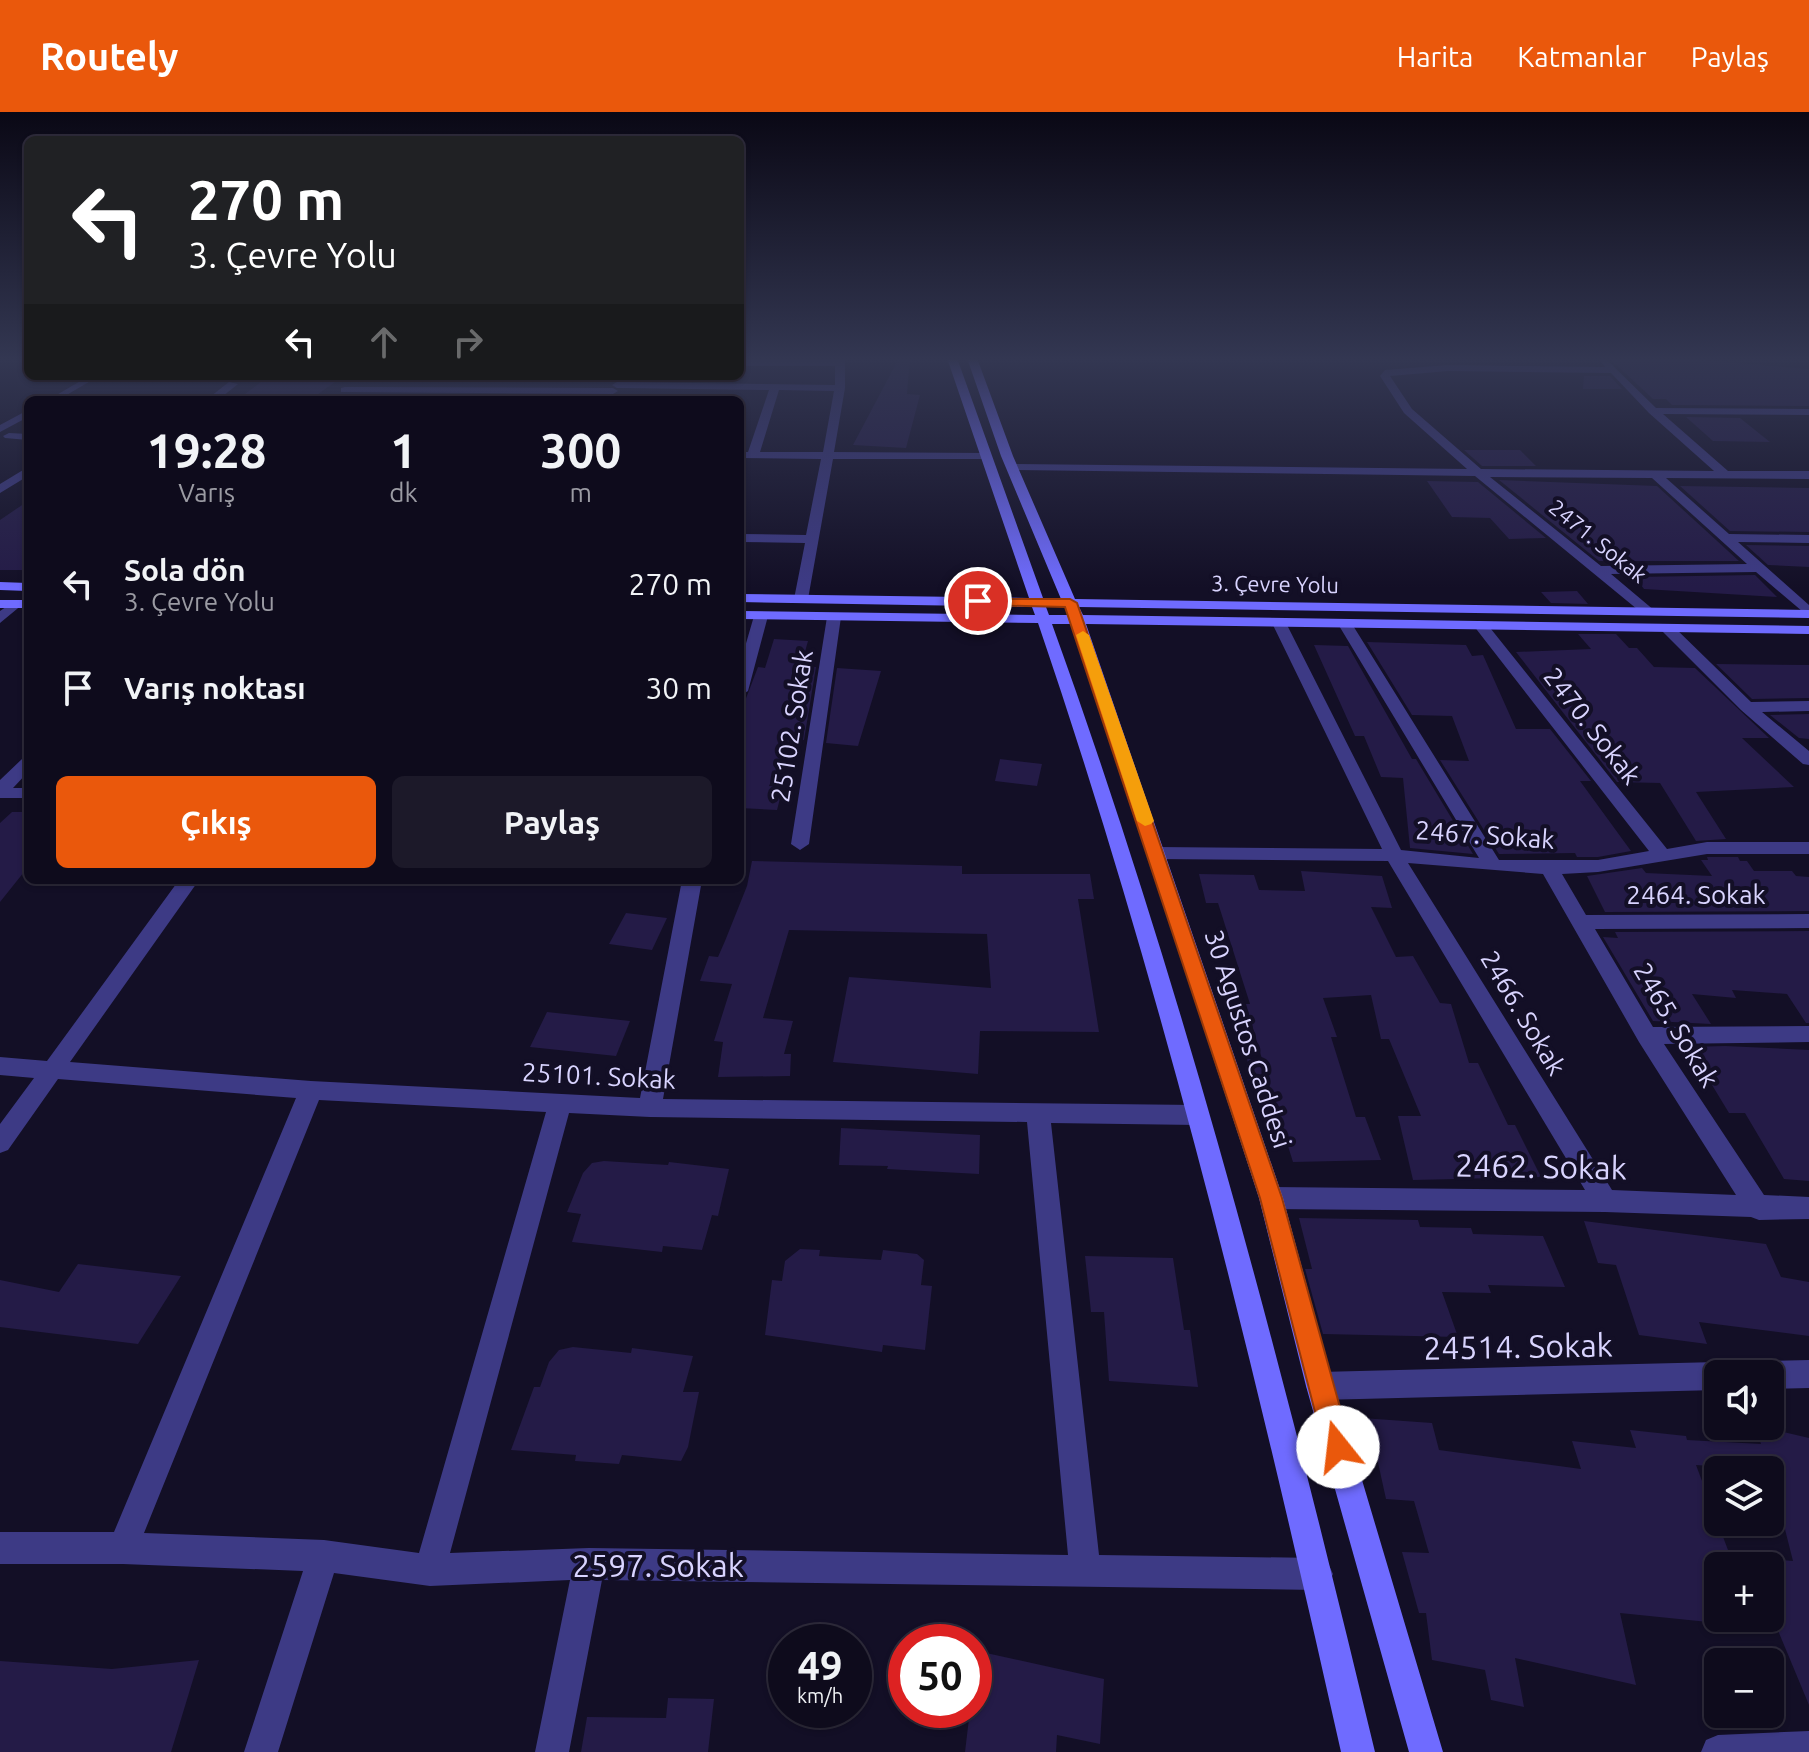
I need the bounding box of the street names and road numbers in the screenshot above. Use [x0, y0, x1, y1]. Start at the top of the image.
street label: 2471. Sokak [1545, 494, 1652, 587]
street label: 3. Çevre Yolu [1211, 570, 1339, 597]
street label: 25102. Sokak [765, 648, 818, 804]
street label: 2470. Sokak [1538, 662, 1647, 790]
street label: 2467. Sokak [1414, 815, 1556, 854]
street label: 2464. Sokak [1626, 880, 1766, 909]
street label: 30 Agustos Caddesi [1200, 926, 1297, 1152]
street label: 2466. Sokak [1475, 946, 1572, 1080]
street label: 2465. Sokak [1628, 958, 1725, 1092]
street label: 25101. Sokak [521, 1057, 677, 1094]
street label: 2462. Sokak [1455, 1147, 1627, 1185]
street label: 24514. Sokak [1423, 1326, 1613, 1366]
street label: 2597. Sokak [572, 1547, 744, 1583]

